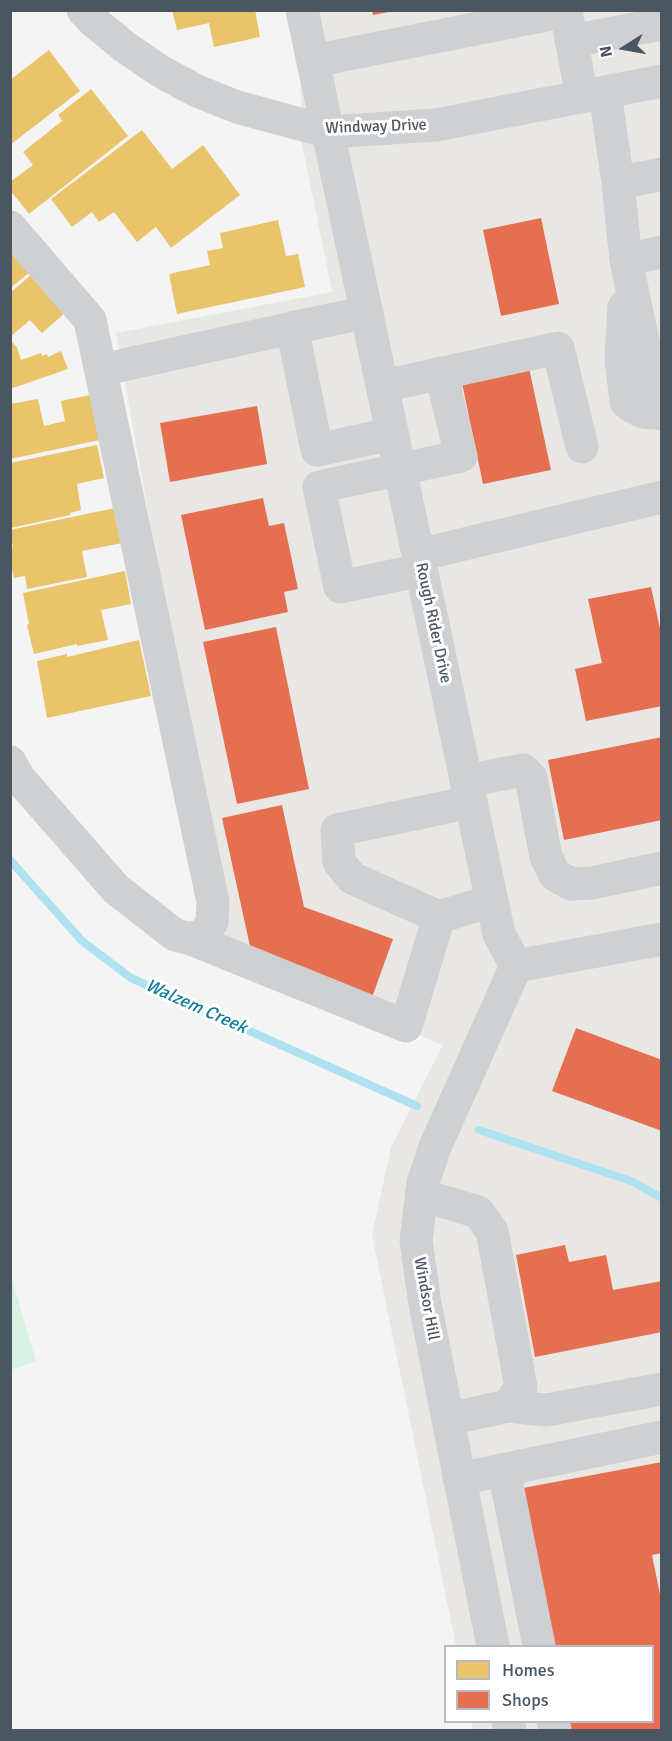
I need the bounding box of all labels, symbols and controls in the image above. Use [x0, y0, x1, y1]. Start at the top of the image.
north arrow [594, 18, 654, 78]
text: N [595, 44, 617, 59]
street label: Windway Drive [325, 116, 427, 138]
street label: Rough Rider Drive [411, 561, 455, 685]
water label: Walzem Creek [142, 975, 250, 1039]
street label: Windsor Hill [409, 1256, 443, 1342]
legend [444, 1645, 654, 1723]
text: Homes [502, 1659, 555, 1681]
text: Shops [502, 1689, 549, 1711]

